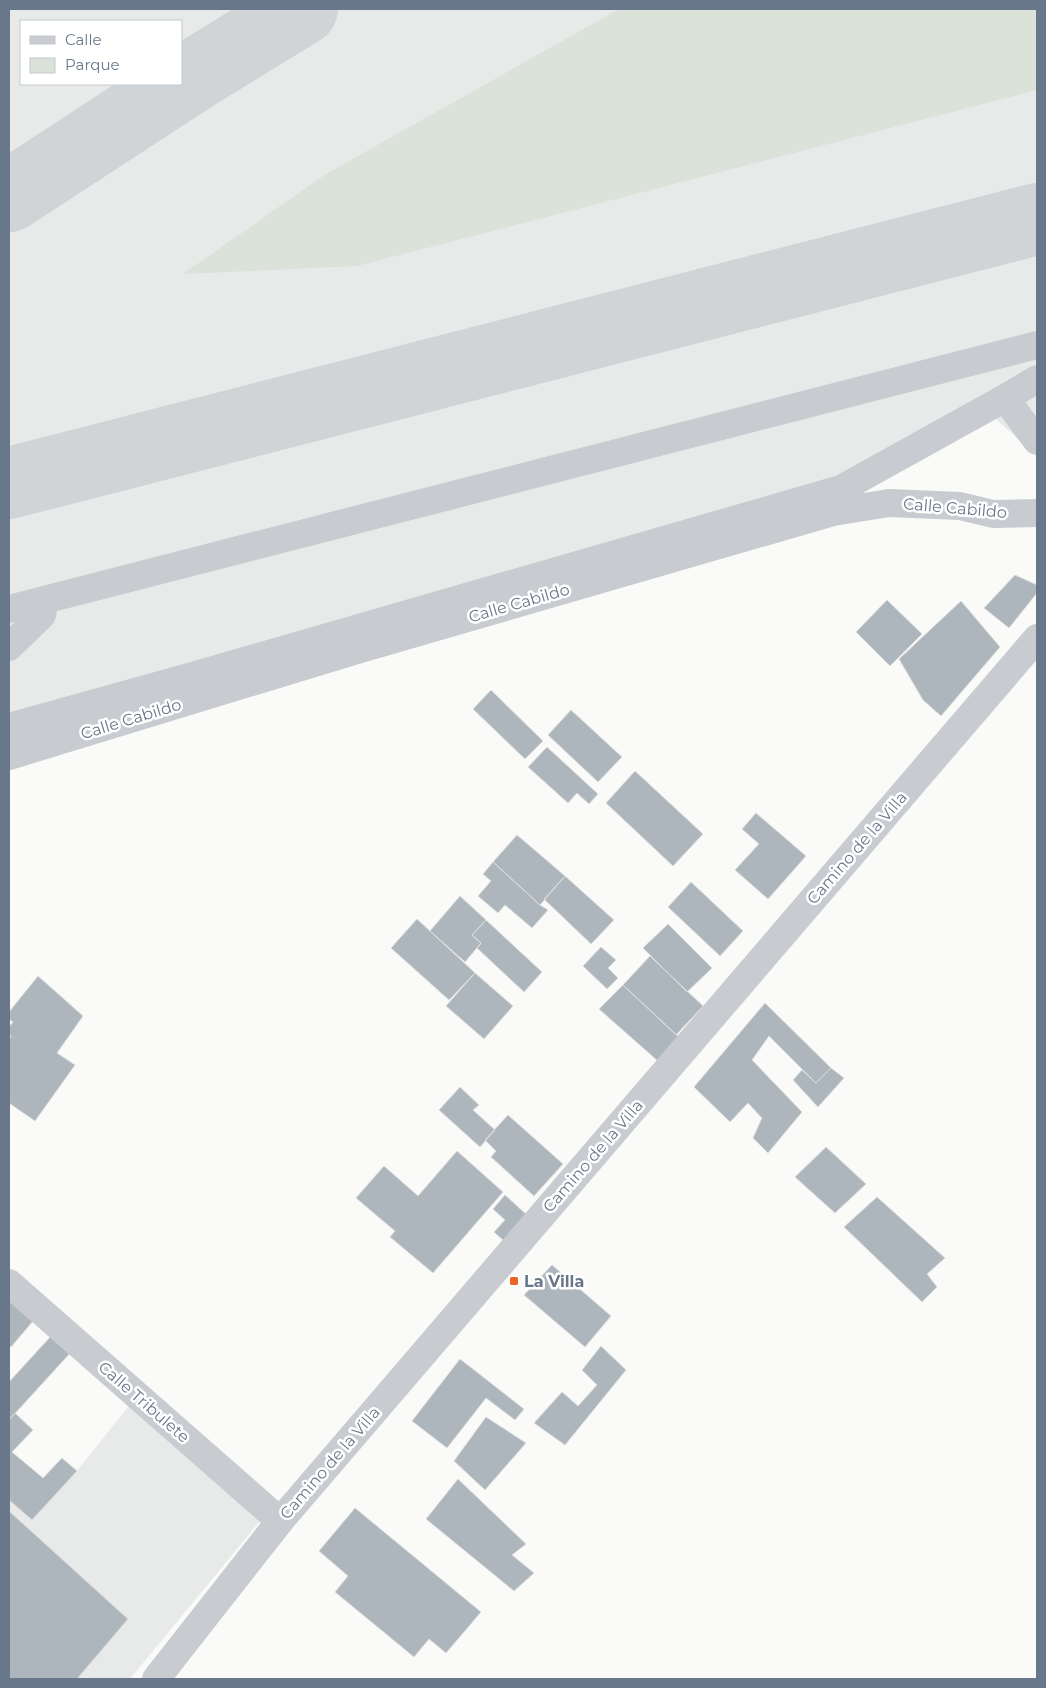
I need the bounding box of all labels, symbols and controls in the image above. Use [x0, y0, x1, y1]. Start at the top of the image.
legend [20, 20, 182, 85]
text: Calle [65, 30, 102, 49]
text: Parque [65, 55, 120, 74]
street label: Calle Cabildo [902, 494, 1008, 522]
street label: Calle Cabildo [466, 580, 572, 626]
street label: Calle Cabildo [78, 695, 184, 743]
street label: Camino de la Villa [803, 788, 911, 908]
street label: Camino de la Villa [539, 1096, 647, 1216]
place label: La Villa [524, 1272, 584, 1291]
marker: La Villa [508, 1275, 520, 1287]
street label: Calle Tribulete [95, 1357, 193, 1447]
street label: Camino de la Villa [276, 1403, 384, 1523]

